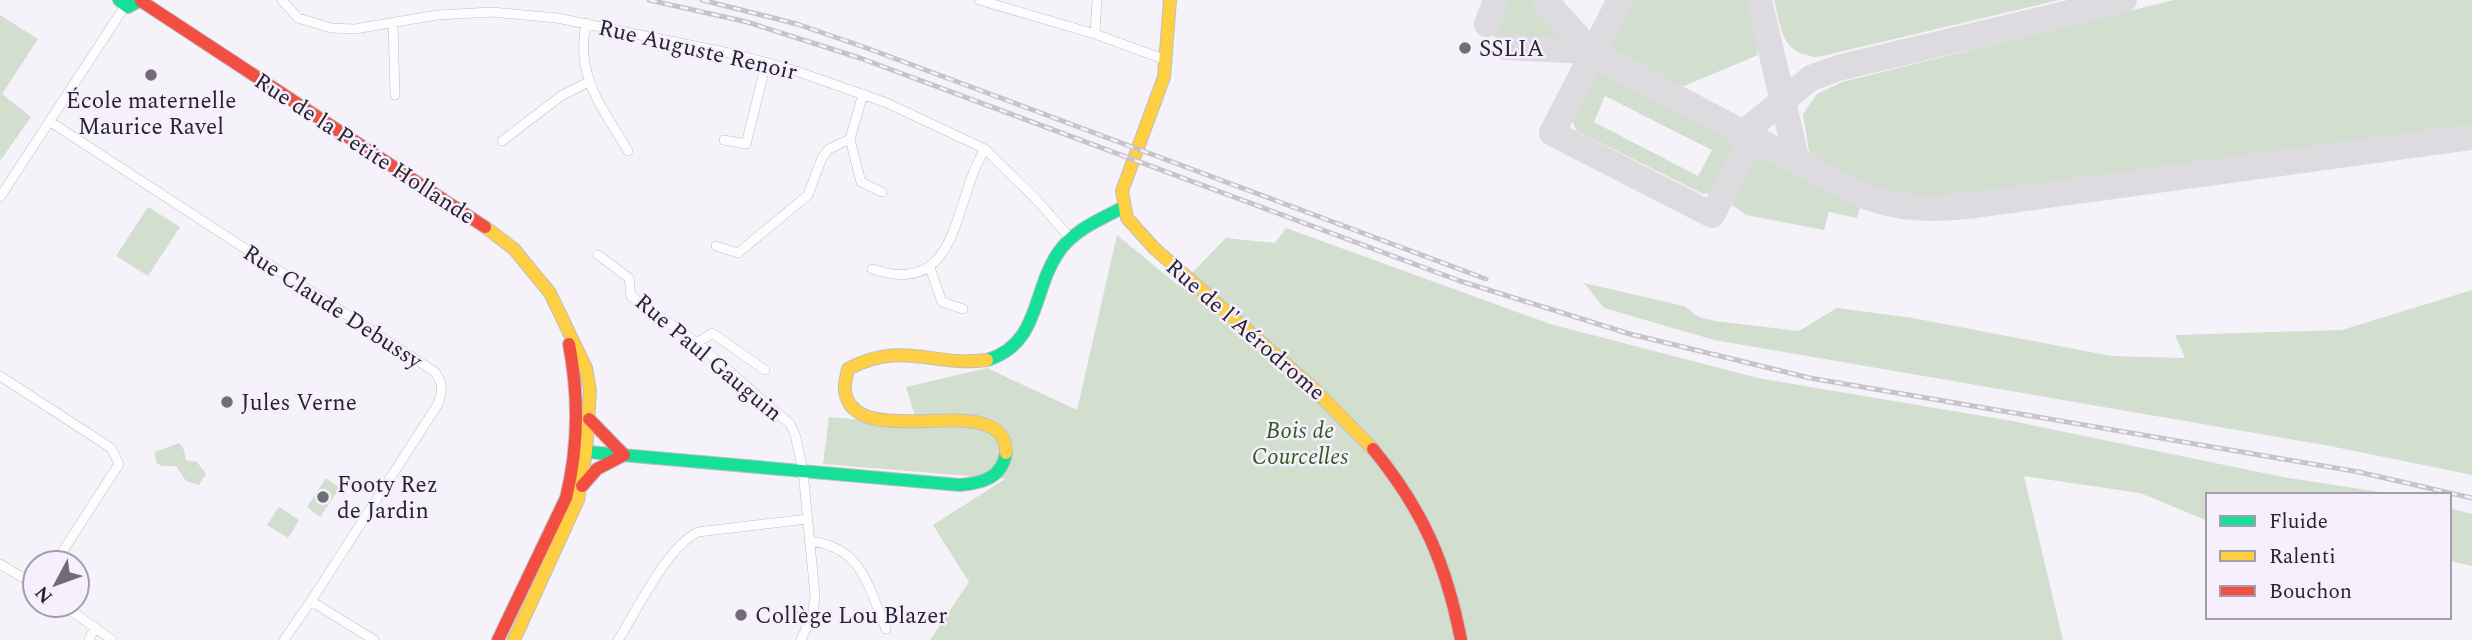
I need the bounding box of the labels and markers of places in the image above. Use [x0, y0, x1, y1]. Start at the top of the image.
place label: SSLIA [1479, 32, 1544, 67]
marker: SSLIA [1457, 40, 1473, 56]
marker: École maternelle Maurice Ravel [143, 67, 159, 83]
place label: École maternelle Maurice Ravel [66, 84, 236, 145]
place label: Jules Verne [241, 386, 357, 421]
marker: Jules Verne [219, 394, 235, 410]
place label: Footy Rez de Jardin [337, 468, 438, 529]
marker: Footy Rez de Jardin [315, 489, 331, 505]
place label: Collège Lou Blazer [755, 599, 947, 634]
marker: Collège Lou Blazer [733, 607, 749, 623]

